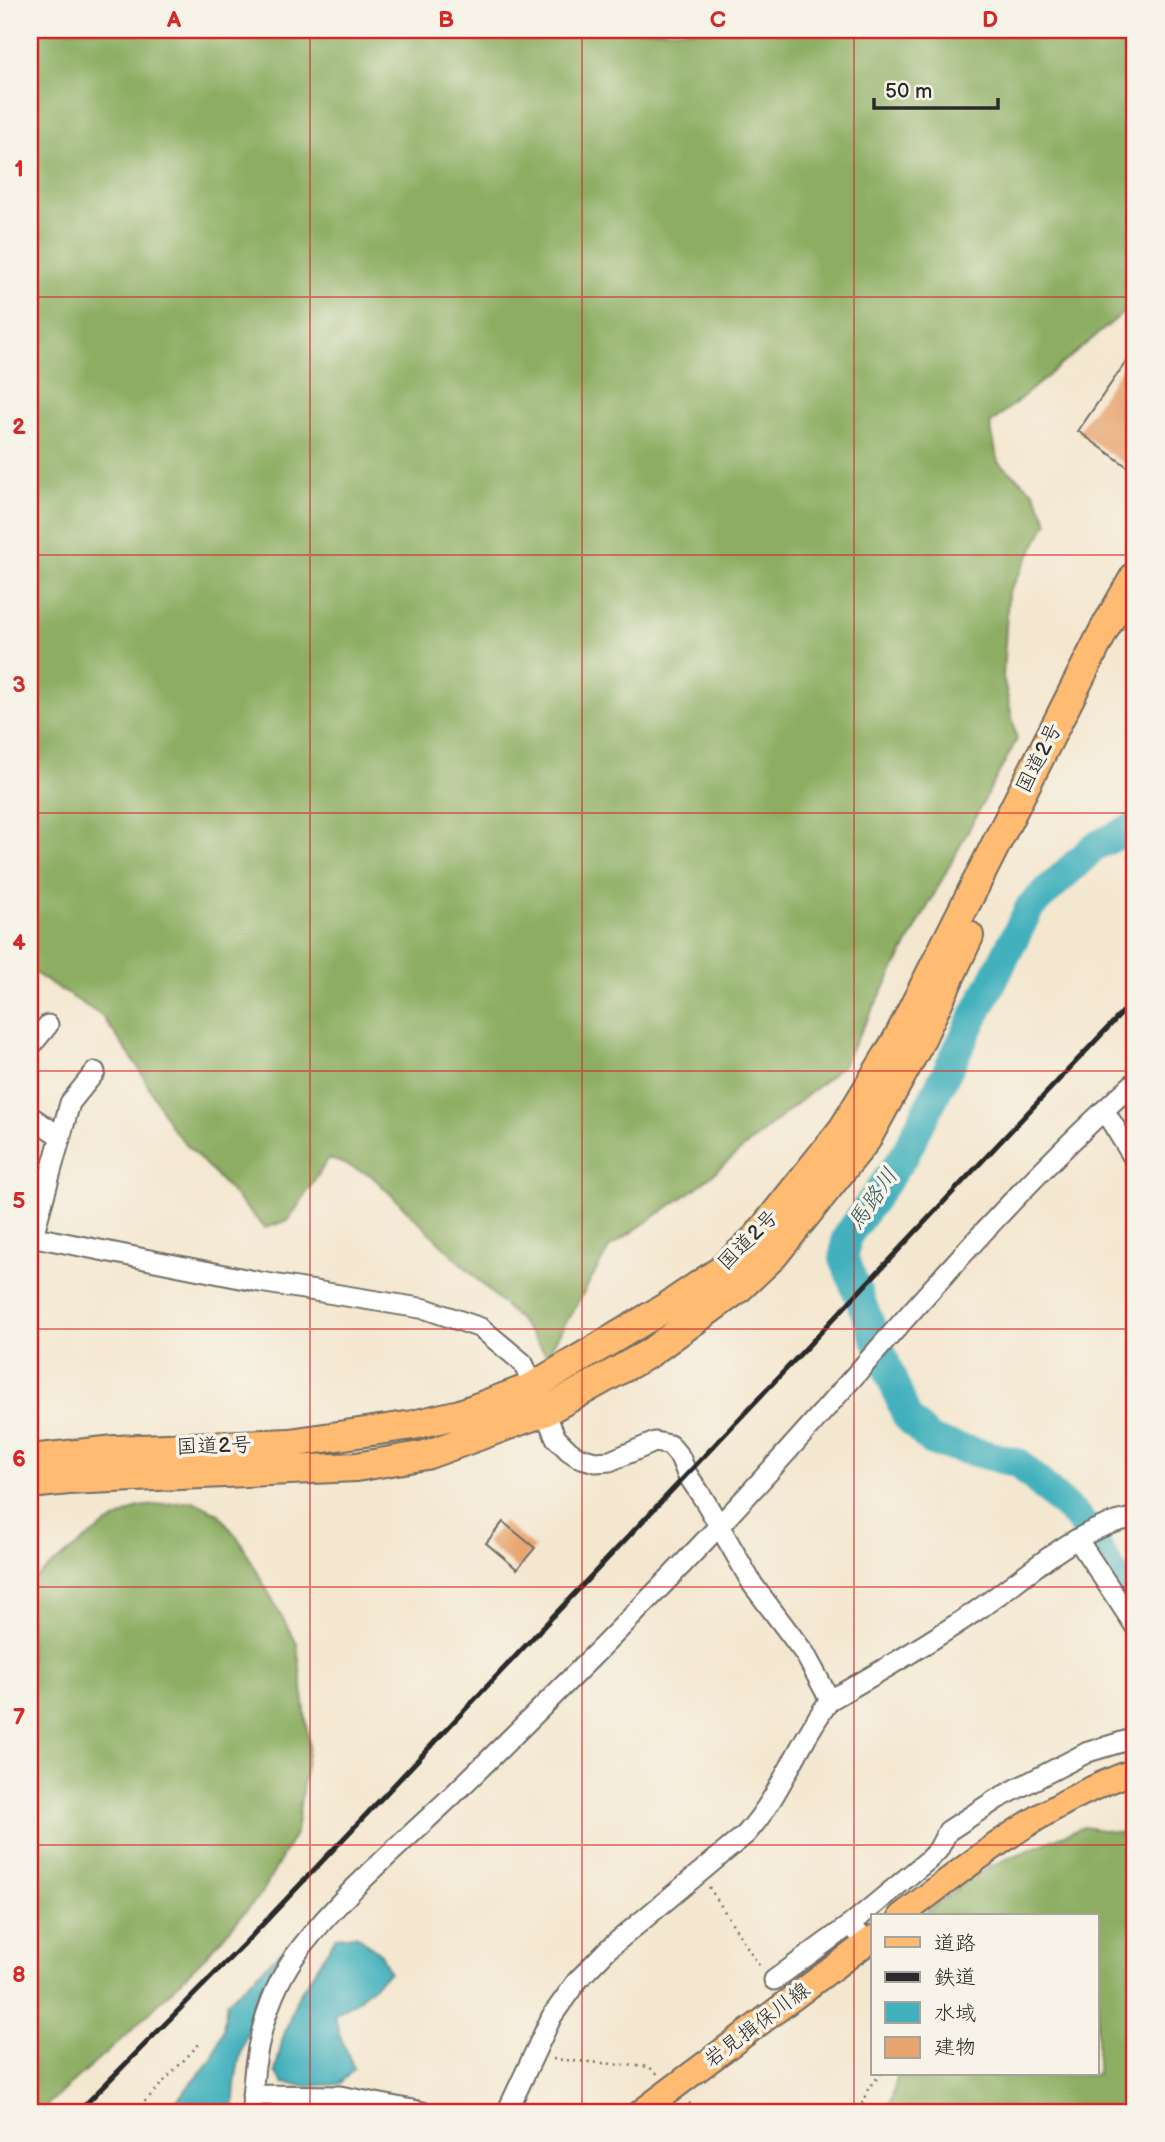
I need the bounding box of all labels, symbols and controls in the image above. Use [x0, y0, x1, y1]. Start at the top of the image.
text: A [166, 6, 182, 34]
text: B [438, 6, 454, 34]
text: C [710, 6, 726, 34]
text: D [982, 6, 998, 34]
scale bar [874, 66, 999, 110]
text: 50 m [885, 79, 932, 104]
text: 1 [14, 155, 24, 183]
text: 2 [12, 413, 26, 441]
text: 3 [12, 671, 26, 699]
street label: 国道2号 [1011, 719, 1067, 797]
text: 4 [12, 929, 26, 957]
water label: 馬路川 [842, 1163, 904, 1235]
text: 5 [12, 1187, 26, 1215]
street label: 国道2号 [713, 1205, 783, 1275]
street label: 国道2号 [176, 1432, 252, 1460]
text: 6 [12, 1445, 26, 1473]
text: 7 [13, 1703, 26, 1731]
legend [871, 1914, 1098, 2076]
text: 道路 [934, 1931, 976, 1956]
text: 8 [12, 1961, 26, 1989]
text: 鉄道 [934, 1965, 976, 1990]
street label: 岩見揖保川線 [699, 1977, 815, 2073]
text: 水域 [934, 2001, 976, 2026]
text: 建物 [934, 2035, 976, 2060]

